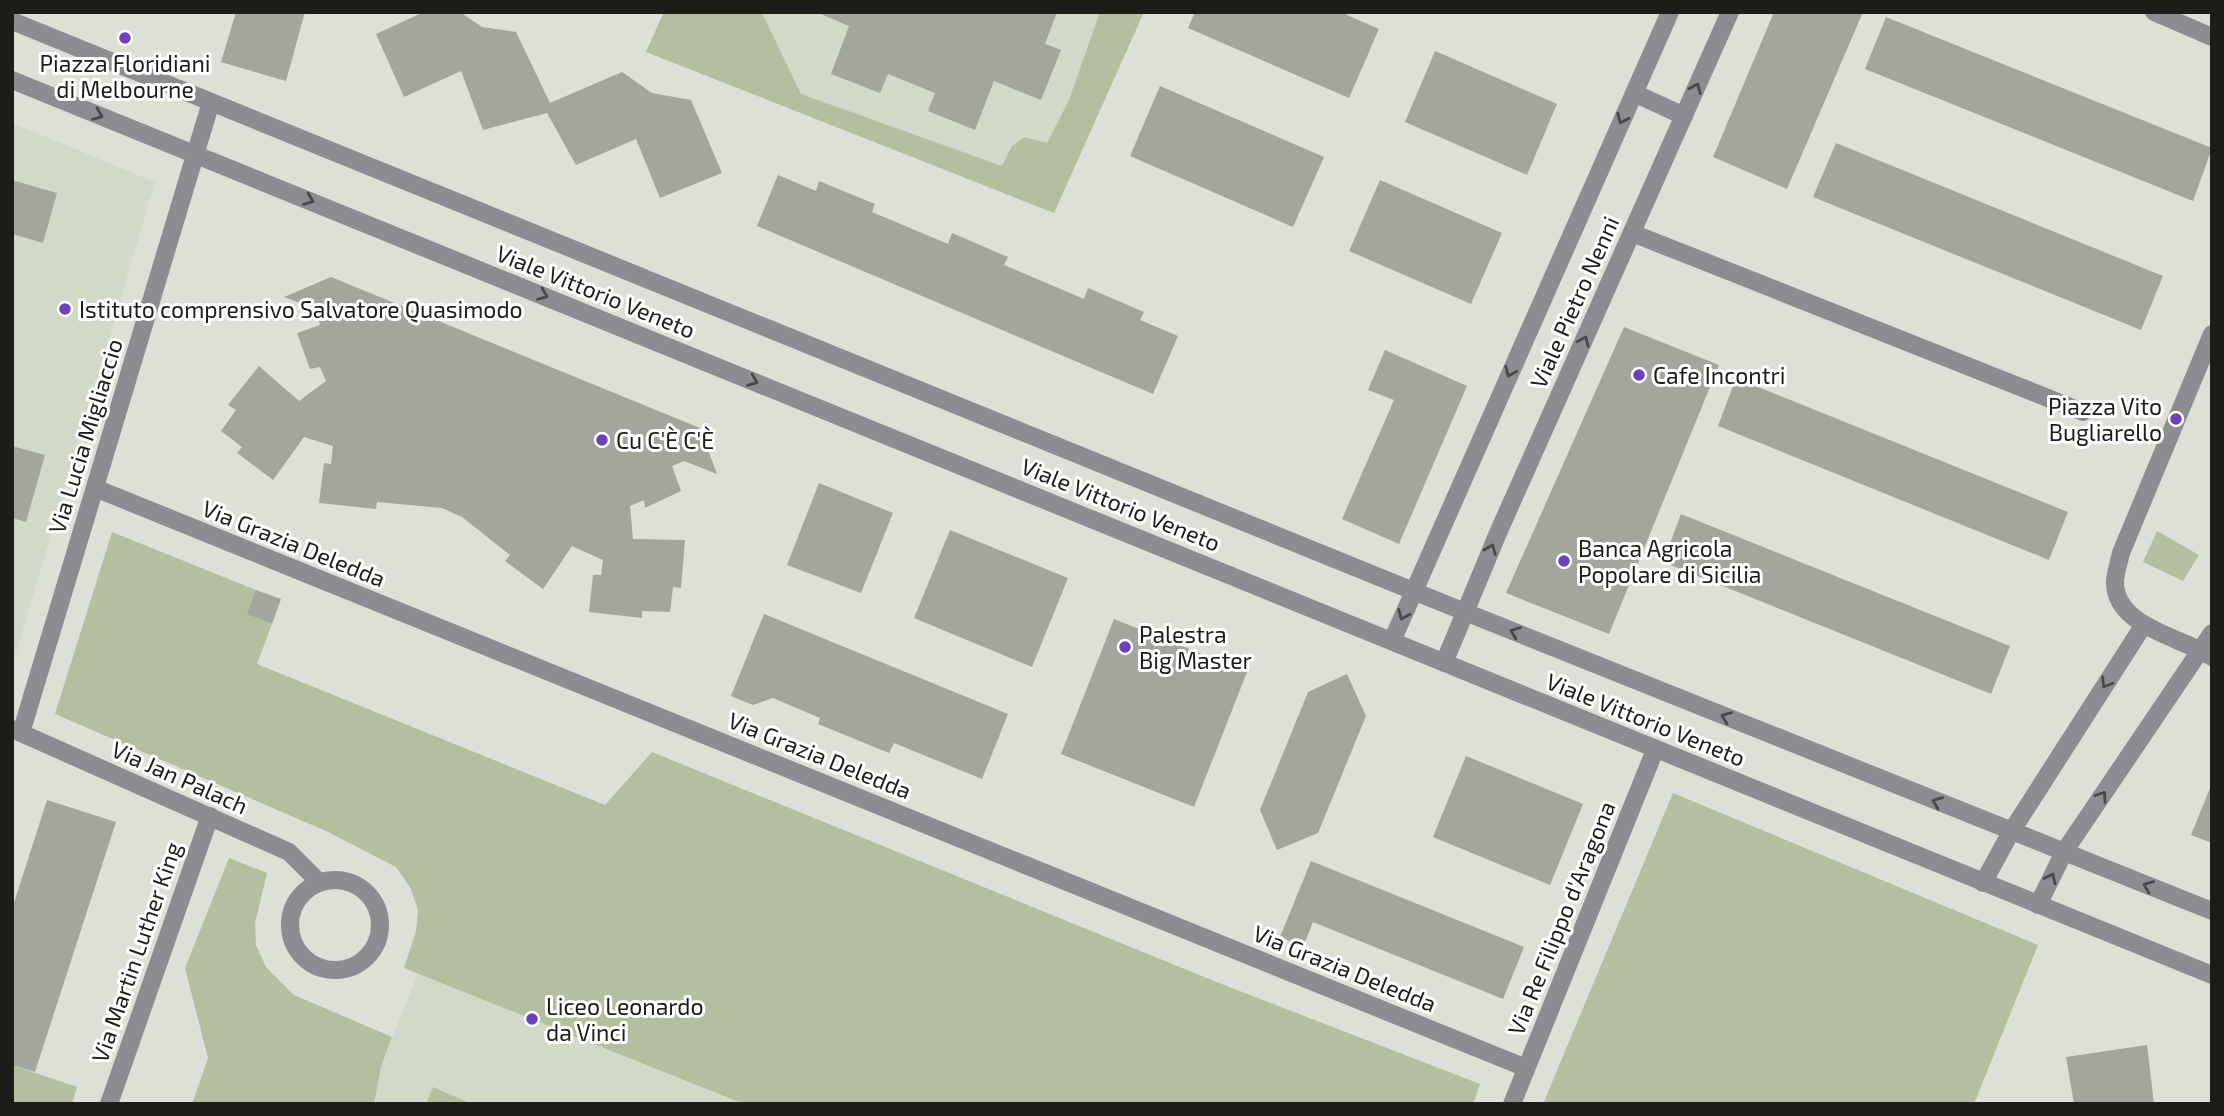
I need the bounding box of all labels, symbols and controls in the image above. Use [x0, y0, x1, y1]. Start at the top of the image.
marker: Piazza Floridiani di Melbourne [117, 30, 133, 46]
place label: Piazza Floridiani di Melbourne [40, 49, 210, 103]
one-way arrow [1688, 83, 1702, 95]
one-way arrow [92, 106, 104, 120]
one-way arrow [1616, 112, 1630, 125]
one-way arrow [302, 192, 315, 206]
street label: Viale Pietro Nenni [1524, 212, 1624, 392]
street label: Viale Vittorio Veneto [492, 238, 700, 344]
one-way arrow [535, 287, 548, 301]
place label: Istituto comprensivo Salvatore Quasimodo [79, 295, 523, 323]
marker: Istituto comprensivo Salvatore Quasimodo [57, 301, 73, 317]
street label: Via Lucia Migliaccio [42, 335, 128, 537]
one-way arrow [1576, 336, 1590, 348]
place label: Cafe Incontri [1653, 361, 1785, 389]
one-way arrow [1504, 365, 1518, 377]
marker: Cafe Incontri [1631, 367, 1647, 383]
one-way arrow [747, 372, 759, 386]
place label: Piazza Vito Bugliarello [2048, 392, 2162, 446]
marker: Piazza Vito Bugliarello [2168, 411, 2184, 427]
place label: Cu C'È C'È [616, 426, 714, 454]
marker: Cu C'È C'È [594, 432, 610, 448]
street label: Viale Vittorio Veneto [1017, 451, 1225, 557]
street label: Via Grazia Deledda [198, 494, 390, 592]
place label: Banca Agricola Popolare di Sicilia [1578, 534, 1762, 588]
one-way arrow [1483, 543, 1497, 555]
marker: Banca Agricola Popolare di Sicilia [1556, 553, 1572, 569]
one-way arrow [1397, 608, 1411, 621]
place label: Palestra Big Master [1139, 620, 1252, 674]
one-way arrow [1510, 626, 1522, 640]
marker: Palestra Big Master [1117, 639, 1133, 655]
street label: Viale Vittorio Veneto [1542, 666, 1750, 772]
one-way arrow [2101, 675, 2114, 688]
street label: Via Grazia Deledda [724, 706, 916, 804]
one-way arrow [1721, 711, 1733, 725]
street label: Via Jan Palach [108, 734, 252, 820]
one-way arrow [2094, 791, 2106, 804]
one-way arrow [1932, 796, 1944, 810]
street label: Via Re Filippo d'Aragona [1501, 797, 1621, 1039]
street label: Via Martin Luther King [85, 838, 187, 1066]
one-way arrow [2042, 873, 2056, 885]
one-way arrow [2143, 880, 2155, 894]
street label: Via Grazia Deledda [1249, 919, 1441, 1017]
place label: Liceo Leonardo da Vinci [546, 992, 704, 1046]
marker: Liceo Leonardo da Vinci [524, 1011, 540, 1027]

